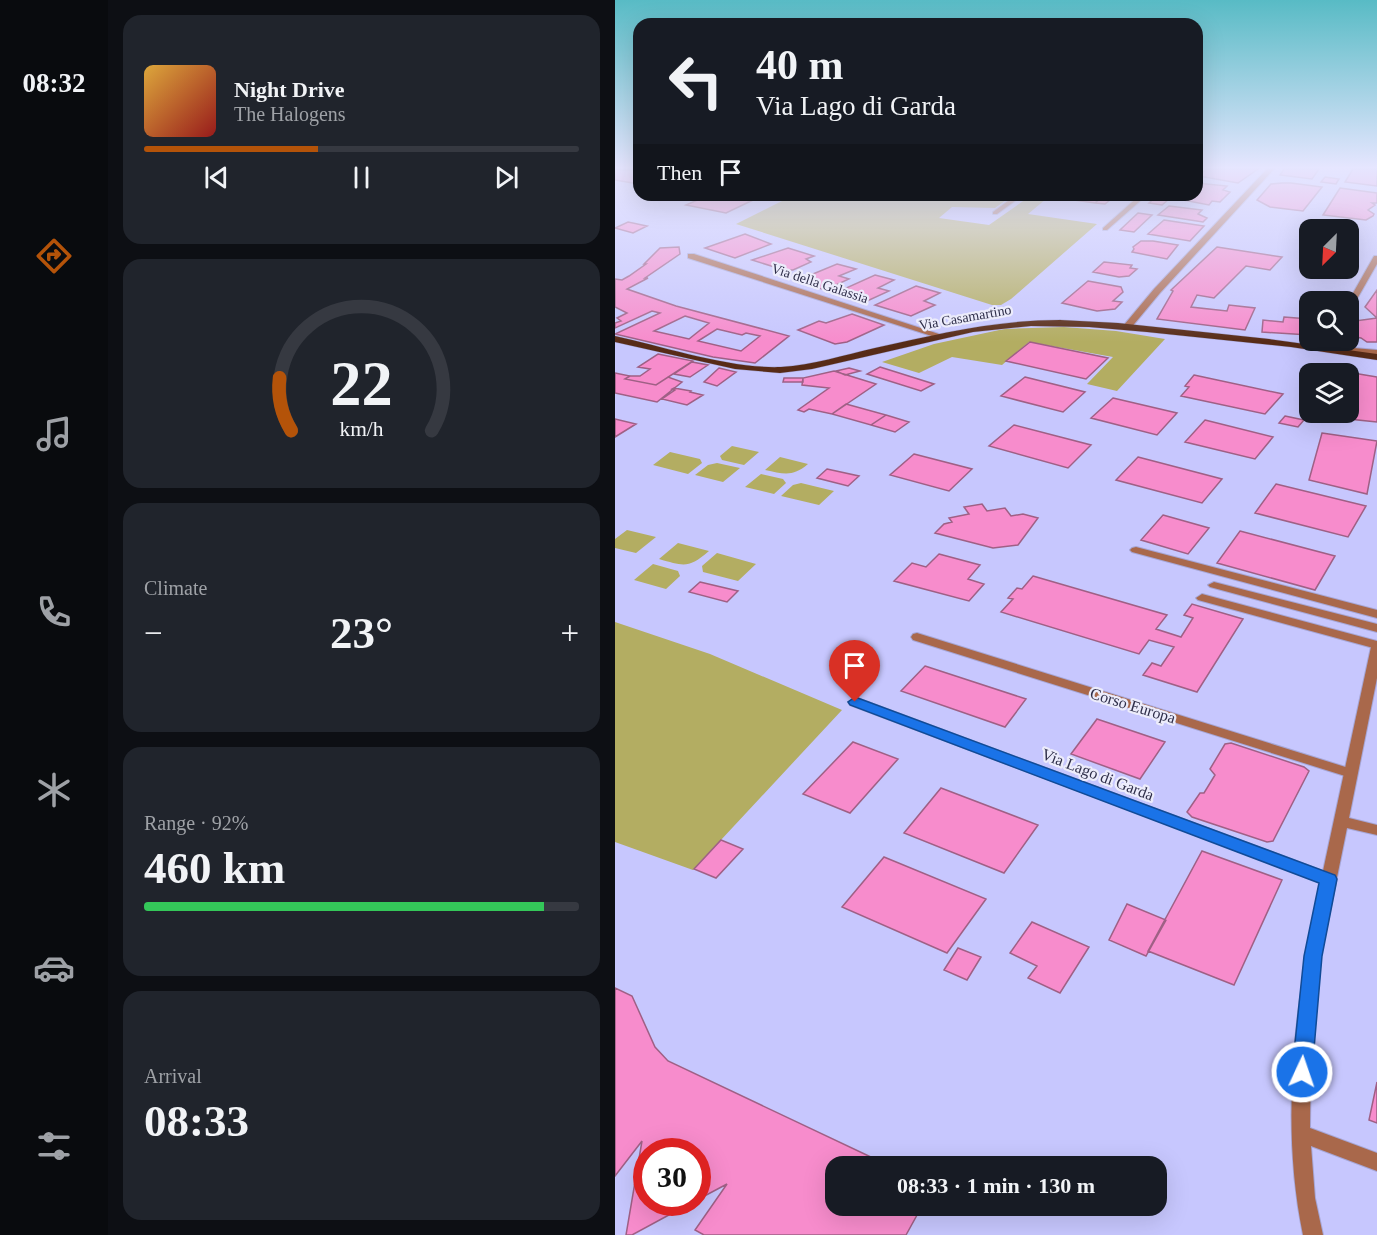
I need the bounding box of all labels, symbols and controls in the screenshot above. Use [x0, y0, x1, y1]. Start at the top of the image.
icon: left [657, 42, 735, 120]
text: 40 m [756, 42, 844, 88]
text: 08:32 [23, 68, 86, 98]
text: Night Drive [234, 77, 345, 102]
text: Via Lago di Garda [756, 91, 956, 121]
text: The Halogens [234, 103, 346, 125]
icon: arrive [714, 156, 747, 189]
text: Then [657, 160, 702, 185]
icon: previous [200, 161, 233, 194]
icon: pause [345, 161, 378, 194]
icon: next [490, 161, 523, 194]
north arrow [1299, 219, 1359, 279]
map controls [1299, 219, 1359, 423]
icon: directions [33, 235, 75, 277]
street label: Via della Galassia [769, 261, 871, 306]
button: search [1299, 291, 1359, 351]
street label: Via Casamartino [918, 302, 1012, 333]
text: 22 [330, 349, 393, 418]
button: layers [1299, 363, 1359, 423]
icon: music [33, 413, 75, 455]
text: km/h [339, 417, 384, 441]
text: Climate [144, 577, 207, 599]
icon: phone [33, 591, 75, 633]
text: 23° [330, 608, 393, 658]
text: − [144, 615, 163, 651]
text: + [560, 615, 579, 651]
pin [829, 640, 880, 702]
icon: arrive [838, 649, 871, 682]
street label: Corso Europa [1088, 684, 1178, 727]
street label: Via Lago di Garda [1039, 745, 1156, 805]
icon: climate [33, 769, 75, 811]
text: Range · 92% [144, 812, 248, 834]
text: 460 km [144, 843, 285, 893]
icon: car [33, 947, 75, 989]
position arrow [1270, 1040, 1334, 1104]
text: Arrival [144, 1065, 202, 1087]
text: 08:33 [144, 1096, 249, 1146]
icon: filters [33, 1125, 75, 1167]
speed limit sign: 30 [633, 1138, 711, 1216]
text: 08:33 · 1 min · 130 m [897, 1173, 1095, 1198]

